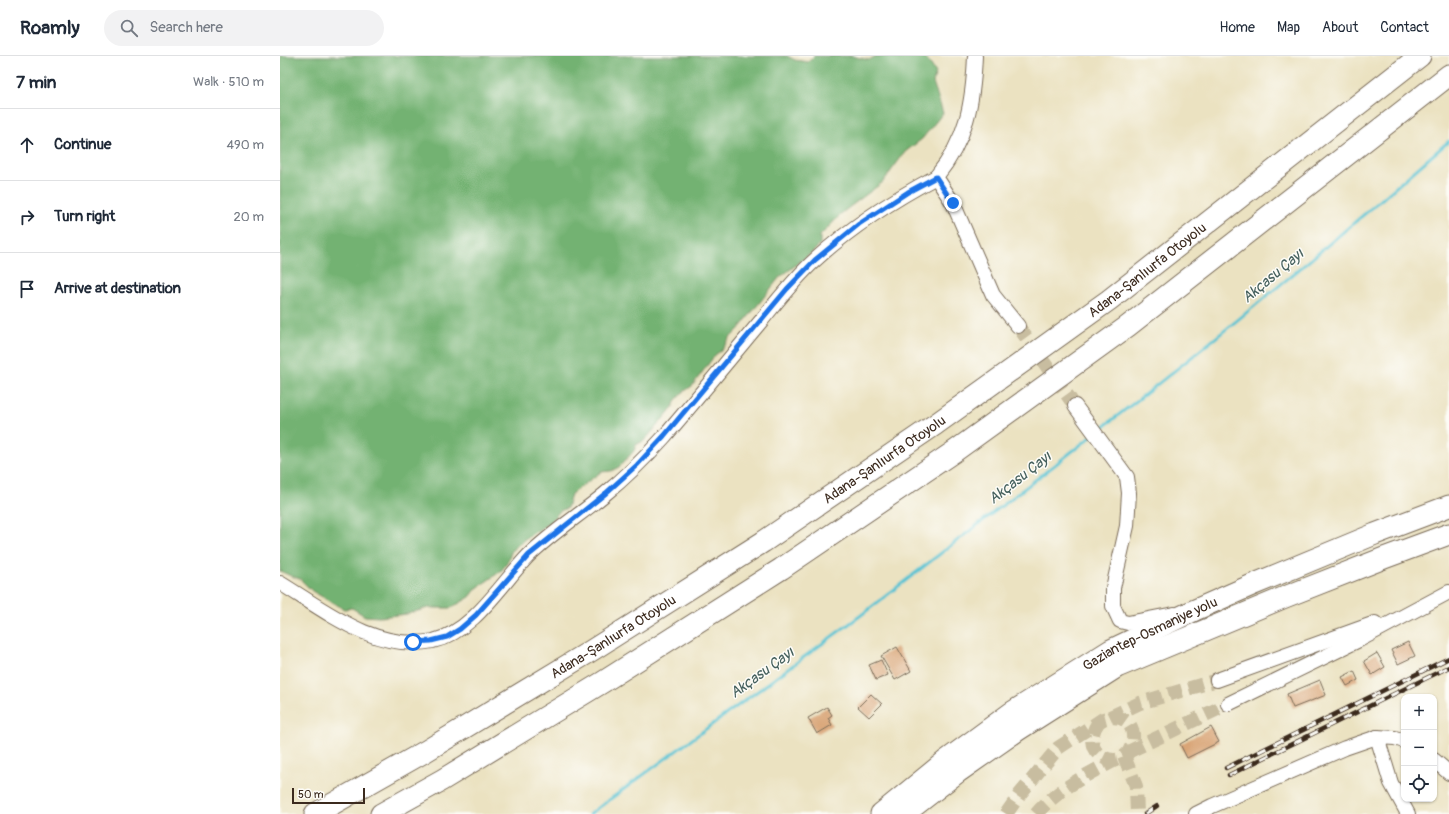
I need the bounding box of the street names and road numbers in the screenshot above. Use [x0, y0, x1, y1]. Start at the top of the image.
street label: Adana-Şanlıurfa Otoyolu [1085, 219, 1209, 321]
street label: Adana-Şanlıurfa Otoyolu [820, 411, 949, 507]
street label: Adana-Şanlıurfa Otoyolu [547, 591, 679, 682]
street label: Gaziantep-Osmaniye yolu [1079, 593, 1220, 674]

